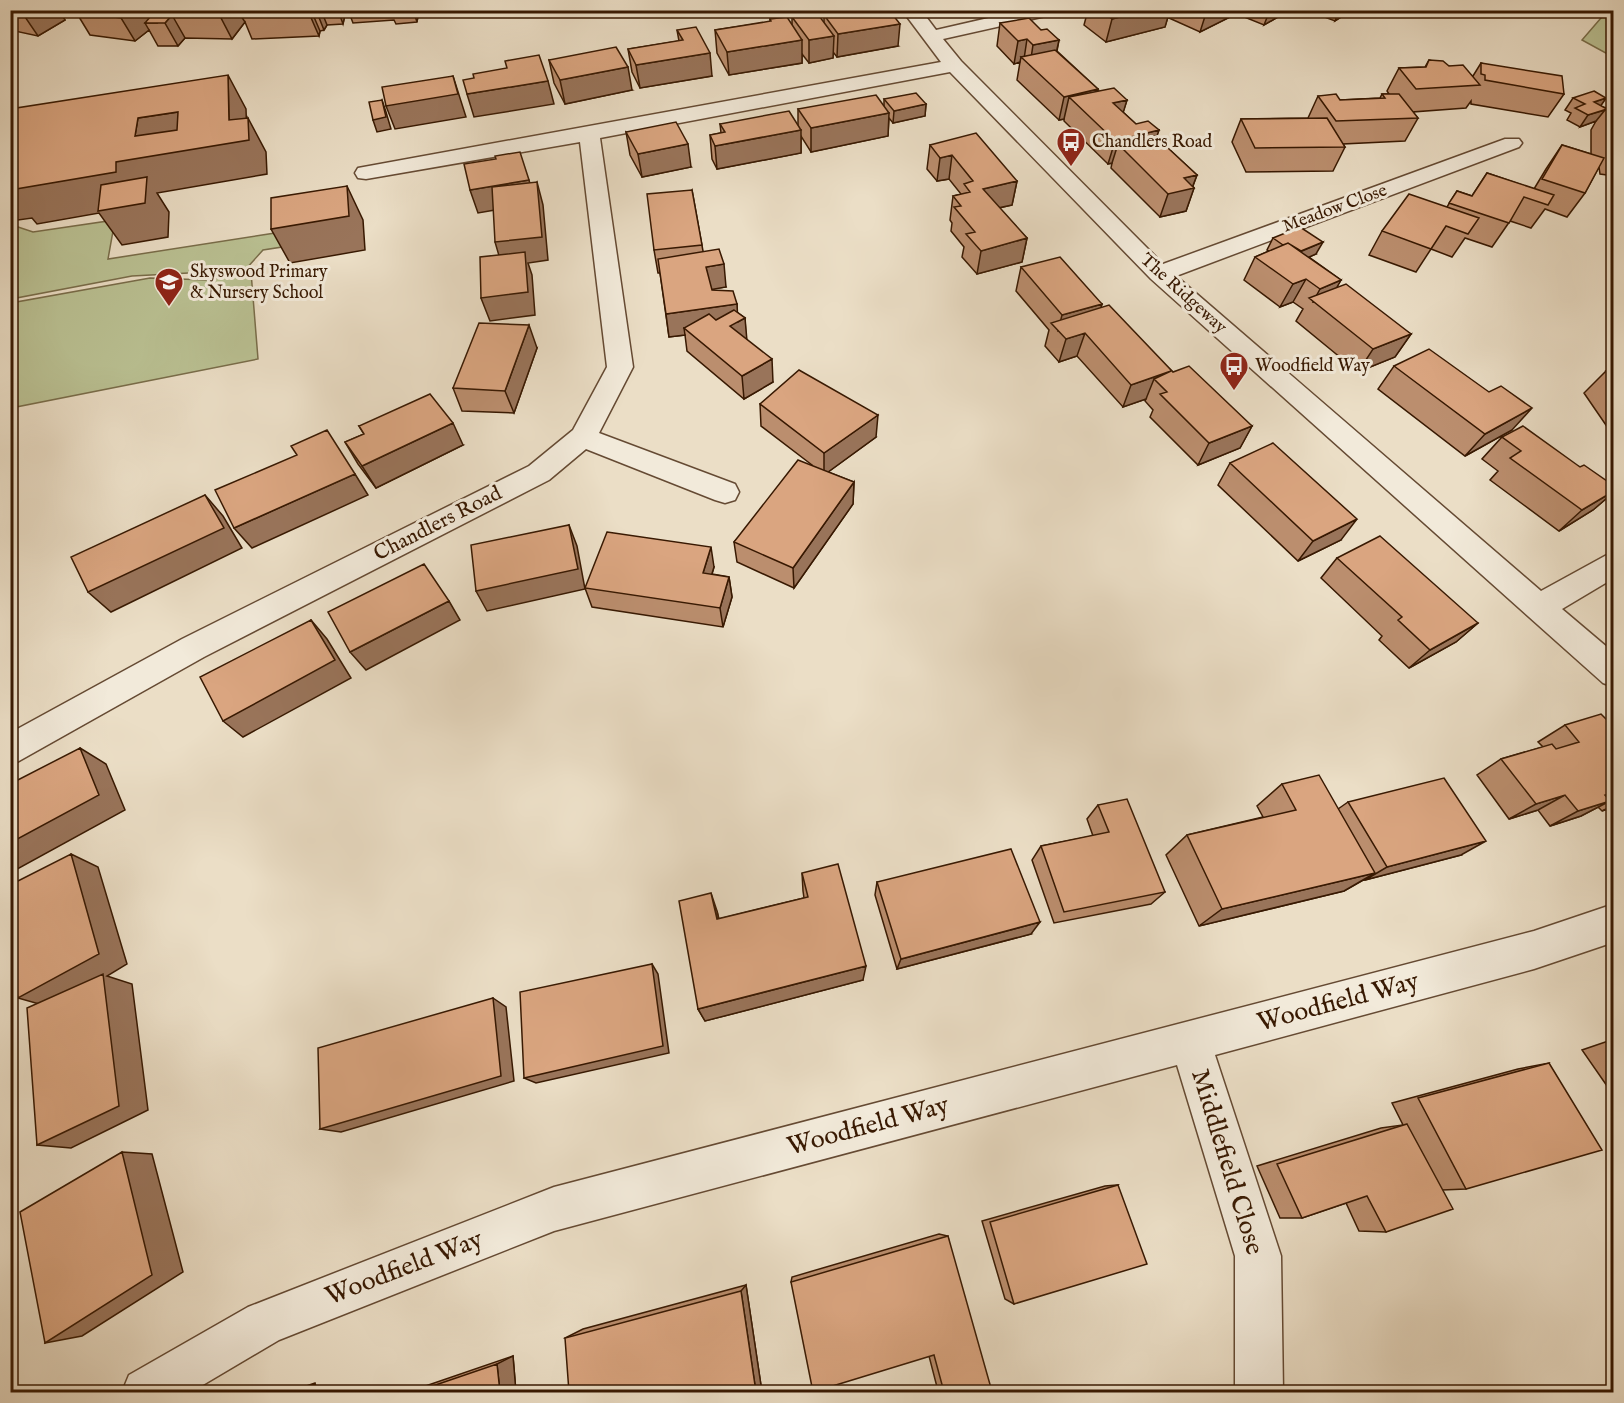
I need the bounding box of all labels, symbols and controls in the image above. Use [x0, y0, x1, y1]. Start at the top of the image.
bus stop icon: Chandlers Road [1055, 126, 1087, 168]
place label: Chandlers Road [1092, 131, 1212, 154]
street label: Meadow Close [1280, 179, 1390, 239]
street label: The Ridgeway [1135, 249, 1231, 339]
place label: Skyswood Primary & Nursery School [190, 261, 328, 305]
school or university icon: Skyswood Primary & Nursery School [153, 266, 185, 308]
bus stop icon: Woodfield Way [1218, 350, 1250, 392]
place label: Woodfield Way [1255, 355, 1370, 378]
street label: Chandlers Road [369, 480, 507, 568]
street label: Woodfield Way [1254, 965, 1423, 1039]
street label: Middlefield Close [1183, 1065, 1271, 1259]
street label: Woodfield Way [784, 1089, 953, 1163]
street label: Woodfield Way [321, 1223, 488, 1313]

